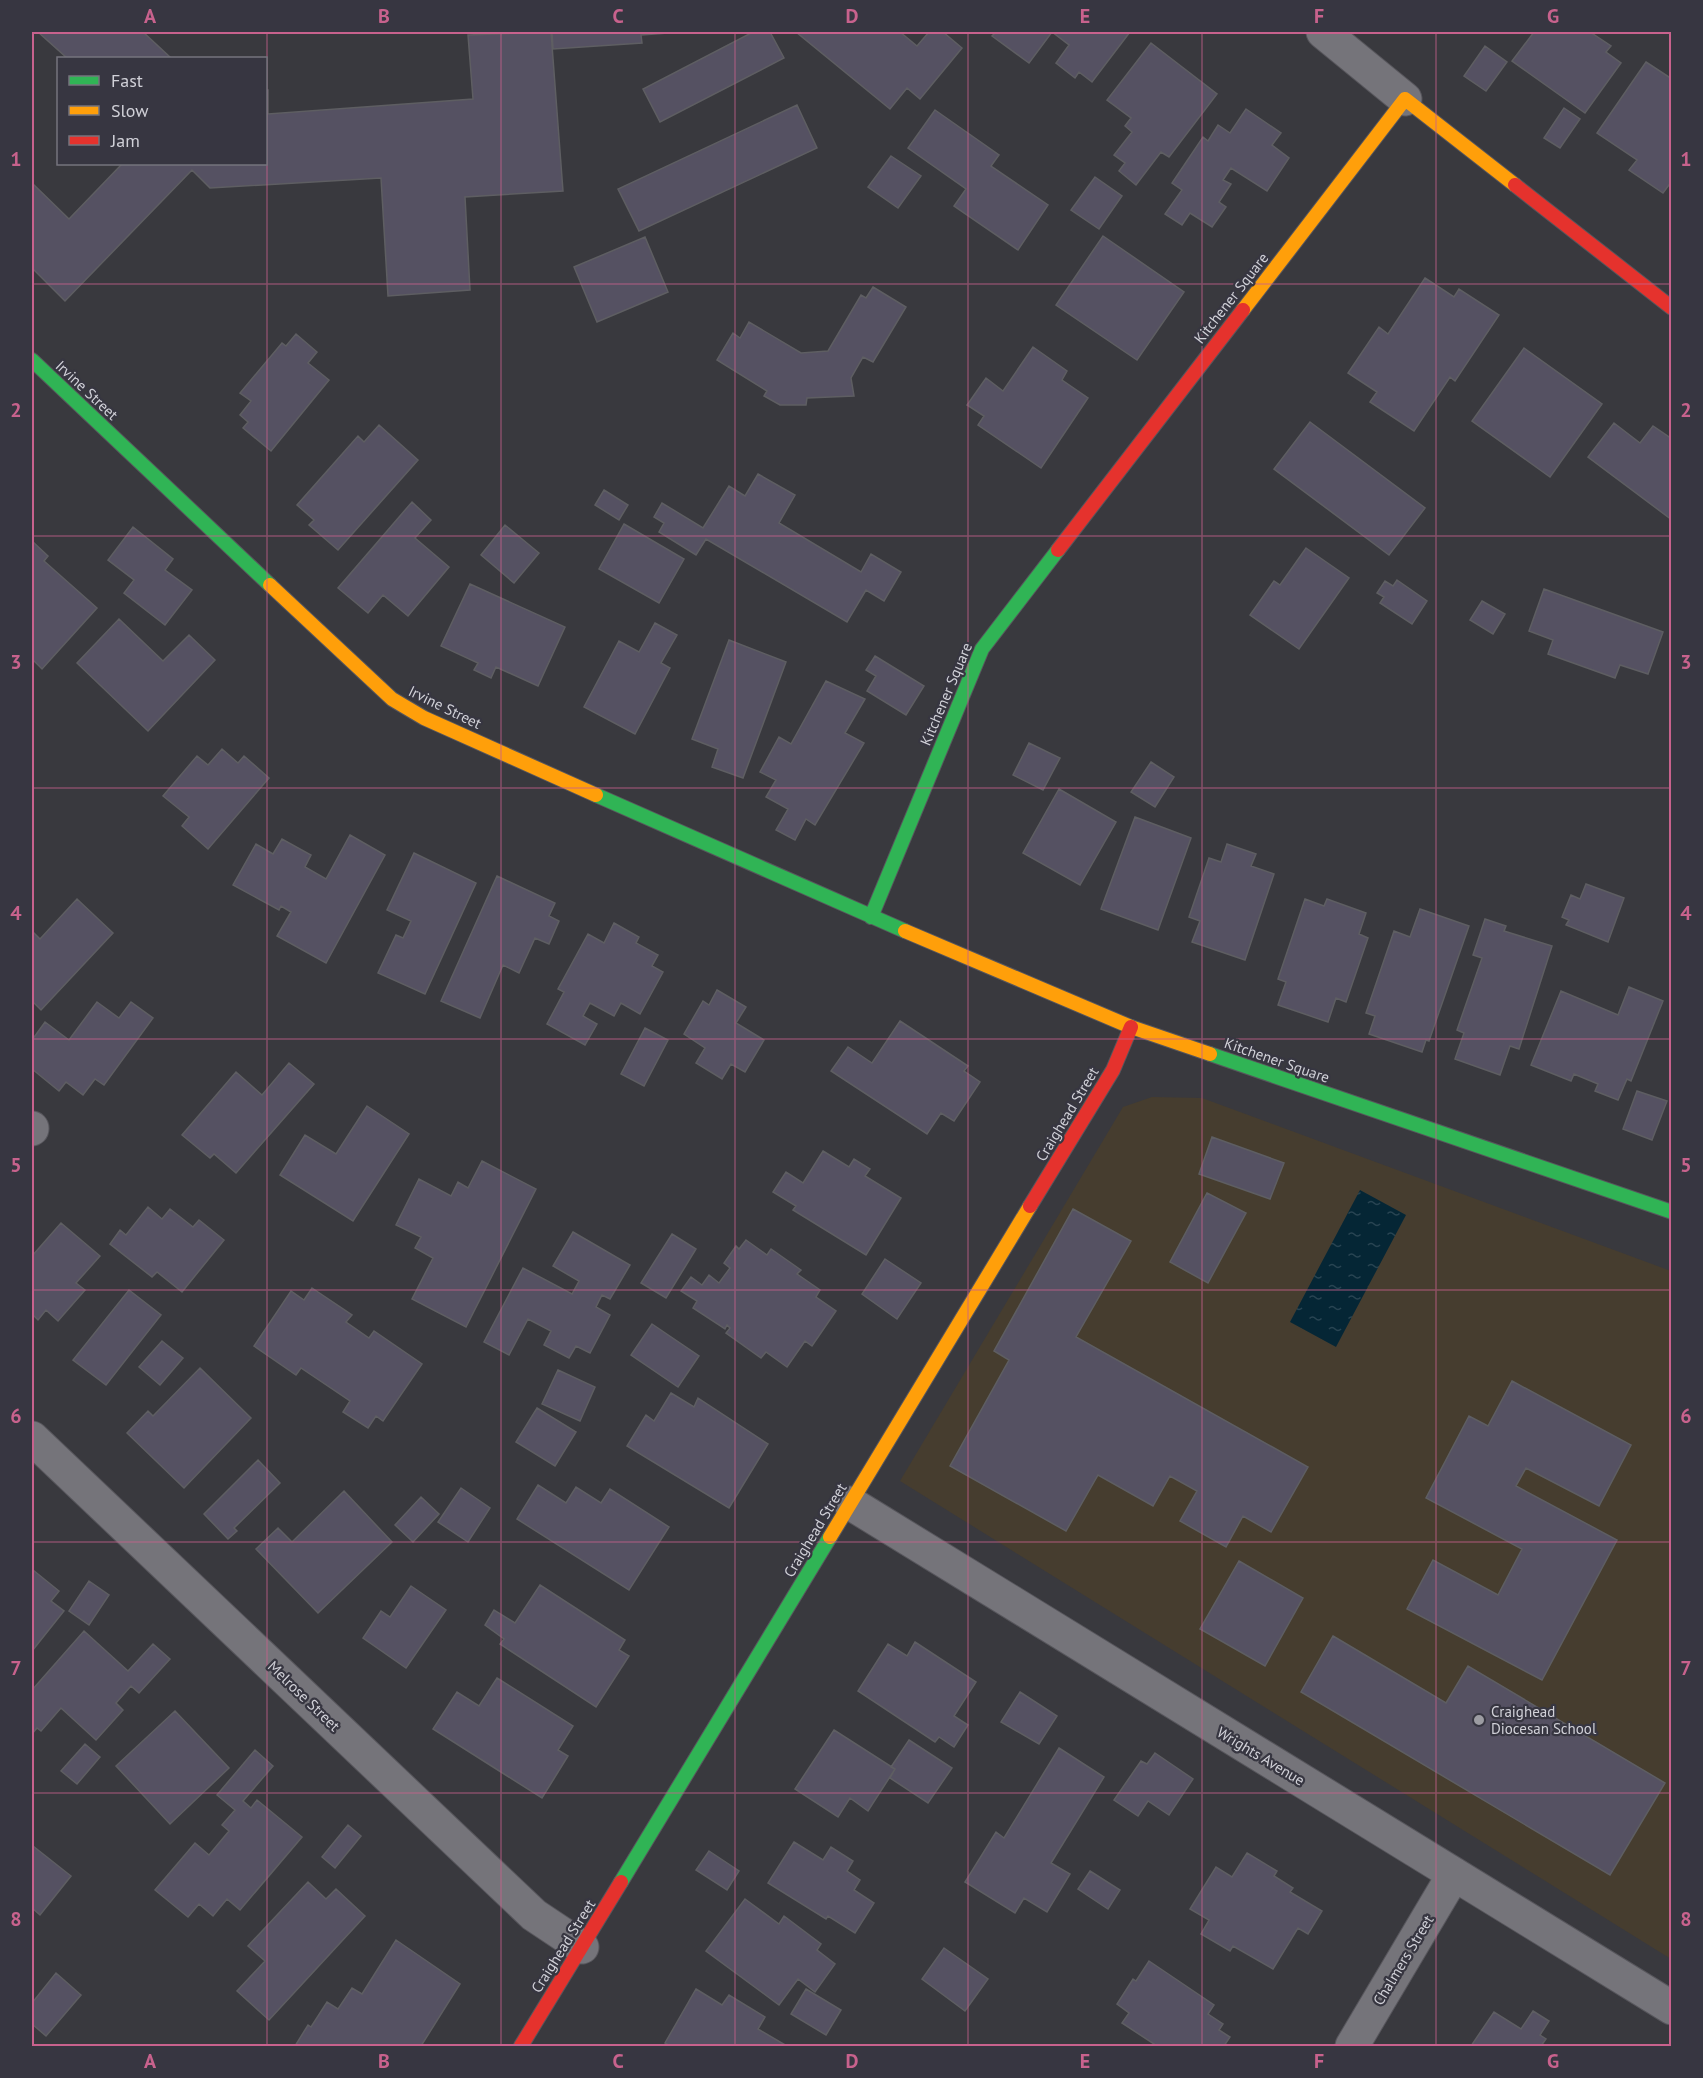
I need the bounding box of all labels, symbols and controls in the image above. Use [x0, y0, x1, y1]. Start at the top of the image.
text: A [144, 3, 157, 29]
text: B [378, 3, 390, 29]
text: C [612, 3, 624, 29]
text: D [846, 3, 859, 29]
text: E [1080, 3, 1090, 29]
text: F [1314, 3, 1324, 29]
text: G [1547, 3, 1559, 29]
legend [57, 57, 267, 165]
text: Fast [111, 69, 143, 92]
text: Slow [111, 99, 149, 122]
text: Jam [110, 129, 140, 152]
text: 1 [10, 146, 22, 172]
text: 1 [1680, 146, 1692, 172]
street label: Kitchener Square [1190, 249, 1272, 347]
street label: Irvine Street [52, 356, 122, 424]
text: 2 [10, 397, 22, 423]
text: 2 [1680, 397, 1692, 423]
street label: Kitchener Square [916, 640, 976, 748]
text: 3 [10, 649, 22, 675]
text: 3 [1680, 649, 1692, 675]
street label: Irvine Street [405, 681, 485, 733]
text: 4 [10, 900, 22, 926]
text: 4 [1680, 900, 1692, 926]
street label: Kitchener Square [1222, 1033, 1332, 1087]
street label: Craighead Street [1031, 1063, 1103, 1165]
text: 5 [10, 1152, 22, 1178]
text: 5 [1680, 1152, 1692, 1178]
text: 6 [10, 1403, 22, 1429]
text: 6 [1680, 1403, 1692, 1429]
street label: Craighead Street [779, 1479, 851, 1581]
text: 7 [10, 1655, 22, 1681]
text: 7 [1680, 1655, 1692, 1681]
street label: Melrose Street [264, 1657, 344, 1735]
place label: Craighead Diocesan School [1491, 1702, 1597, 1738]
marker: Craighead Diocesan School [1472, 1713, 1486, 1727]
street label: Wrights Avenue [1214, 1722, 1308, 1790]
street label: Craighead Street [527, 1896, 599, 1996]
text: 8 [10, 1906, 22, 1932]
text: 8 [1680, 1906, 1692, 1932]
street label: Chalmers Street [1369, 1911, 1437, 2009]
text: A [144, 2048, 157, 2074]
text: B [378, 2048, 390, 2074]
text: C [612, 2048, 624, 2074]
text: D [846, 2048, 859, 2074]
text: E [1080, 2048, 1090, 2074]
text: F [1314, 2048, 1324, 2074]
text: G [1547, 2048, 1559, 2074]

